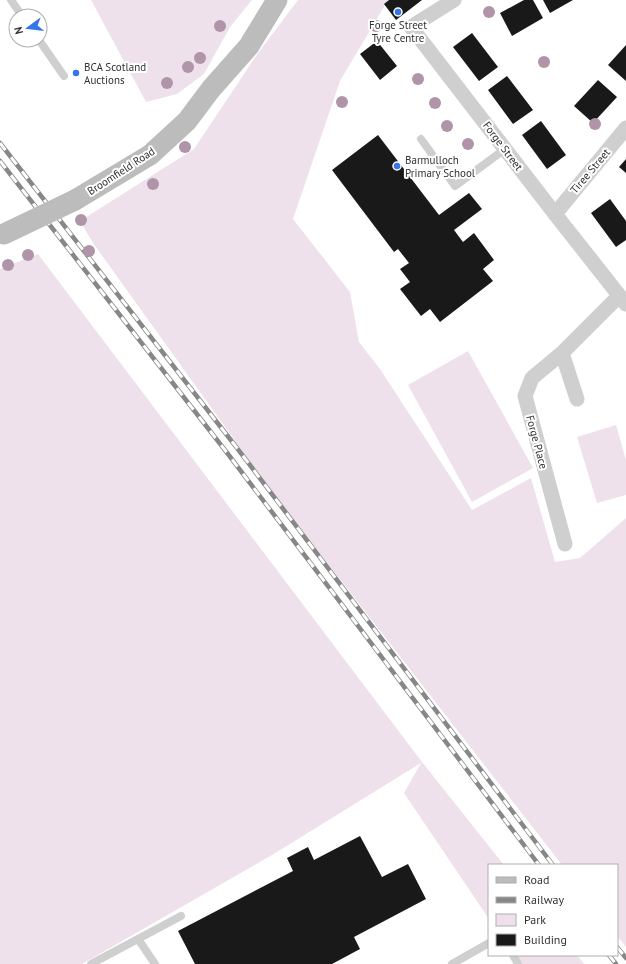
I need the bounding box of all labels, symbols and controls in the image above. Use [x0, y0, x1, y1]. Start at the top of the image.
marker: Forge Street Tyre Centre [393, 7, 403, 17]
north arrow [8, 8, 48, 48]
place label: Forge Street Tyre Centre [369, 18, 427, 45]
text: N [11, 25, 26, 36]
place label: BCA Scotland Auctions [84, 60, 146, 87]
marker: BCA Scotland Auctions [71, 68, 81, 78]
street label: Forge Street [480, 119, 526, 174]
street label: Broomfield Road [85, 144, 157, 198]
street label: Tiree Street [567, 145, 613, 197]
place label: Barmulloch Primary School [405, 153, 476, 180]
marker: Barmulloch Primary School [392, 161, 402, 171]
street label: Forge Place [523, 414, 551, 471]
legend [488, 864, 618, 956]
text: Road [524, 872, 549, 887]
text: Railway [524, 892, 564, 907]
text: Park [524, 912, 546, 927]
text: Building [524, 932, 567, 947]

